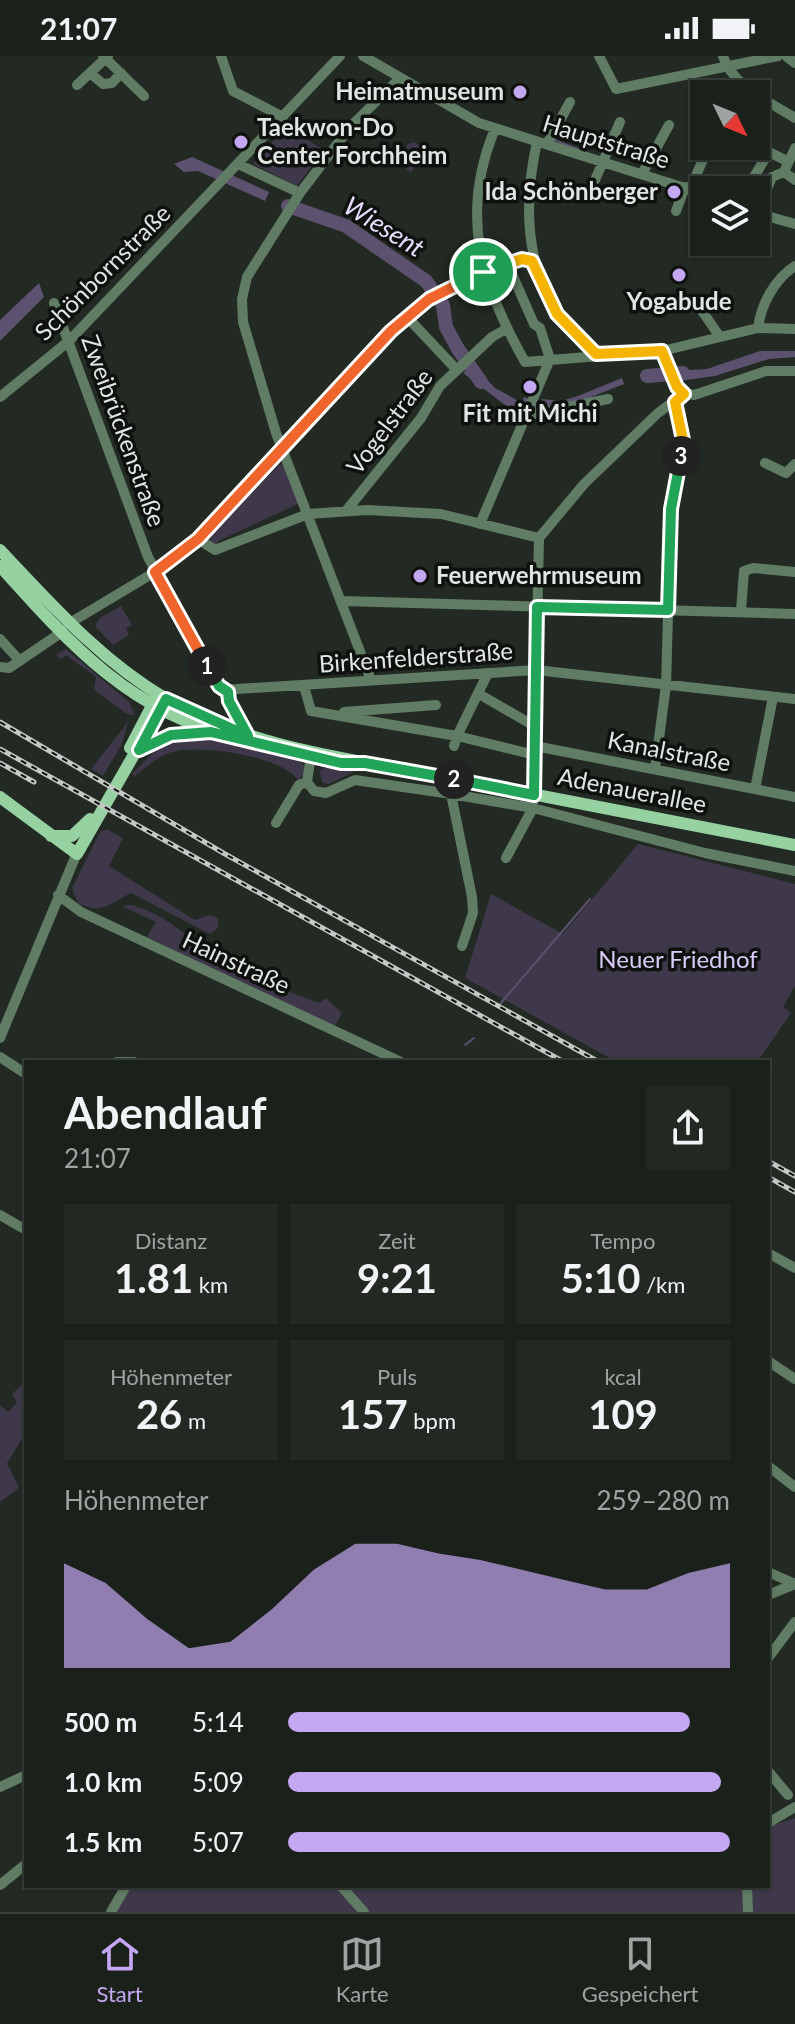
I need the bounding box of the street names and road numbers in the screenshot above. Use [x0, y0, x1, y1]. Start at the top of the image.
street label: Hauptstraße [539, 108, 673, 174]
street label: Schönbornstraße [28, 198, 176, 346]
street label: Zweibrückenstraße [76, 331, 173, 530]
street label: Vogelstraße [340, 363, 438, 480]
street label: Birkenfelderstraße [318, 635, 514, 678]
street label: Kanalstraße [605, 724, 733, 777]
street label: Adenauerallee [556, 761, 709, 818]
street label: Hainstraße [178, 924, 295, 999]

